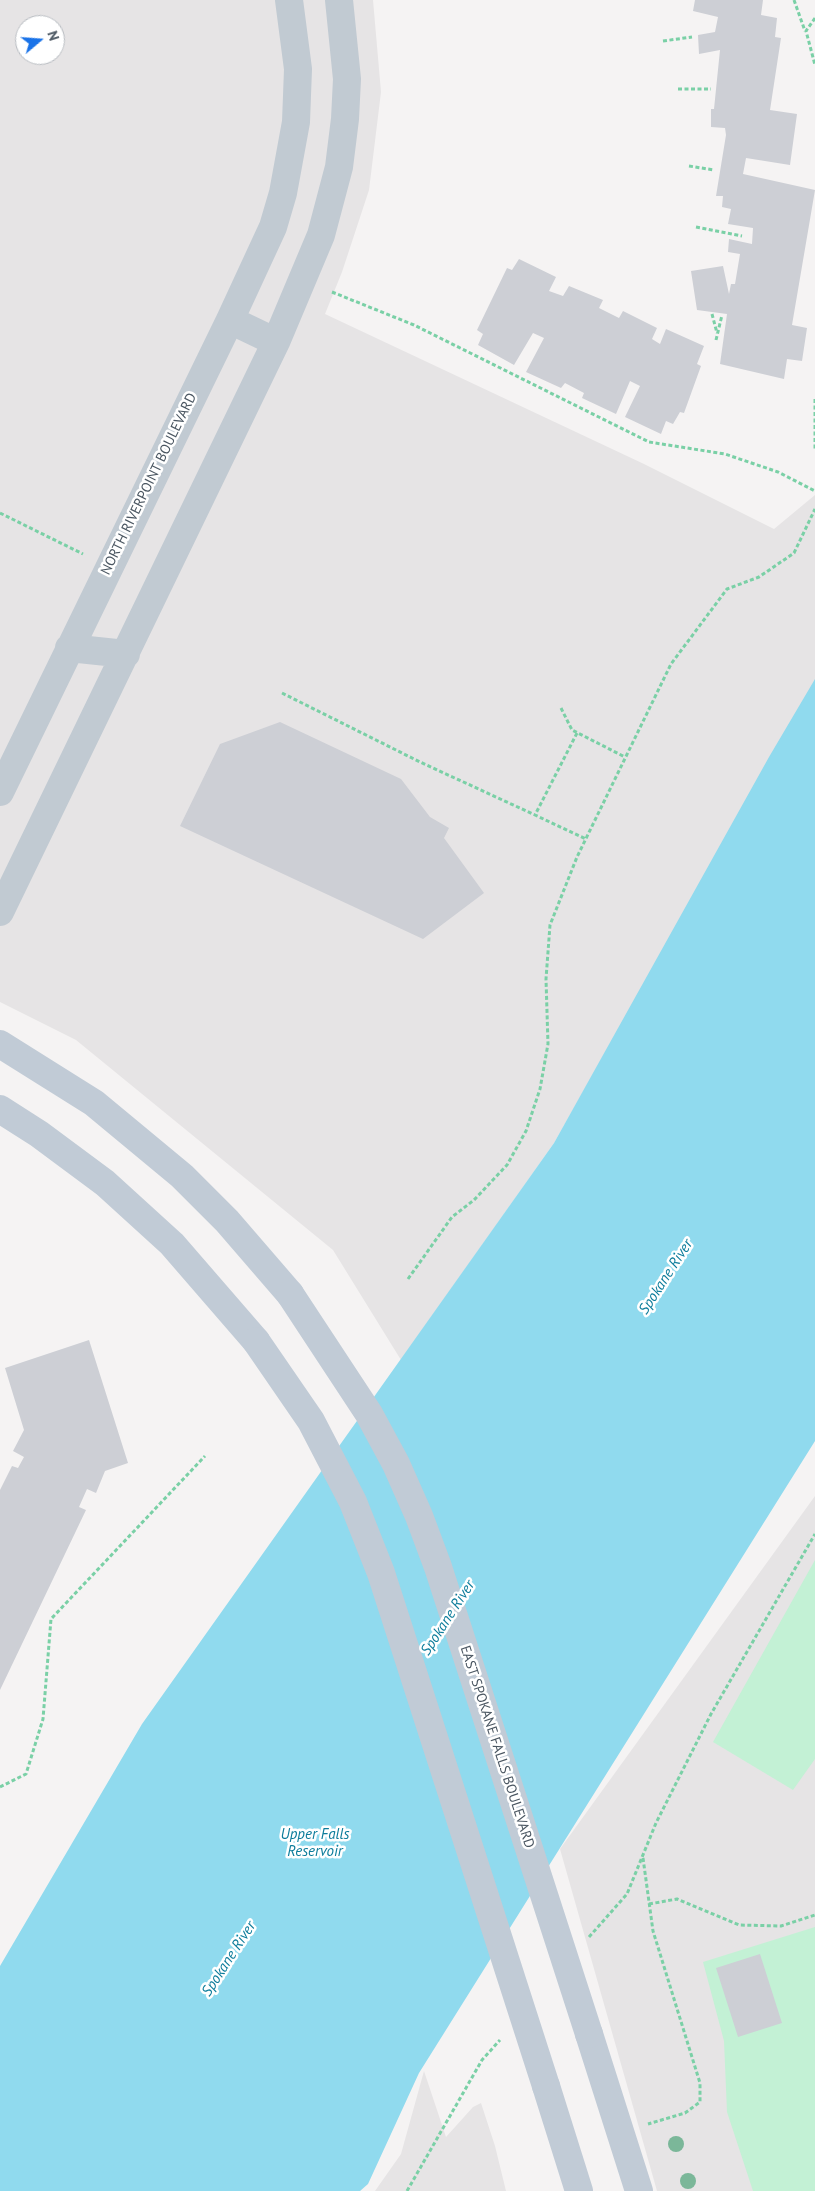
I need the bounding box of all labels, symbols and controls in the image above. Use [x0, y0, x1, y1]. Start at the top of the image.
north arrow [15, 15, 65, 65]
text: N [43, 29, 63, 43]
street label: NORTH RIVERPOINT BOULEVARD [98, 390, 200, 578]
water label: Spokane River [635, 1236, 697, 1318]
water label: Spokane River [417, 1577, 479, 1659]
street label: EAST SPOKANE FALLS BOULEVARD [456, 1644, 538, 1850]
water label: Upper Falls Reservoir [280, 1826, 350, 1861]
water label: Spokane River [198, 1918, 260, 2000]

